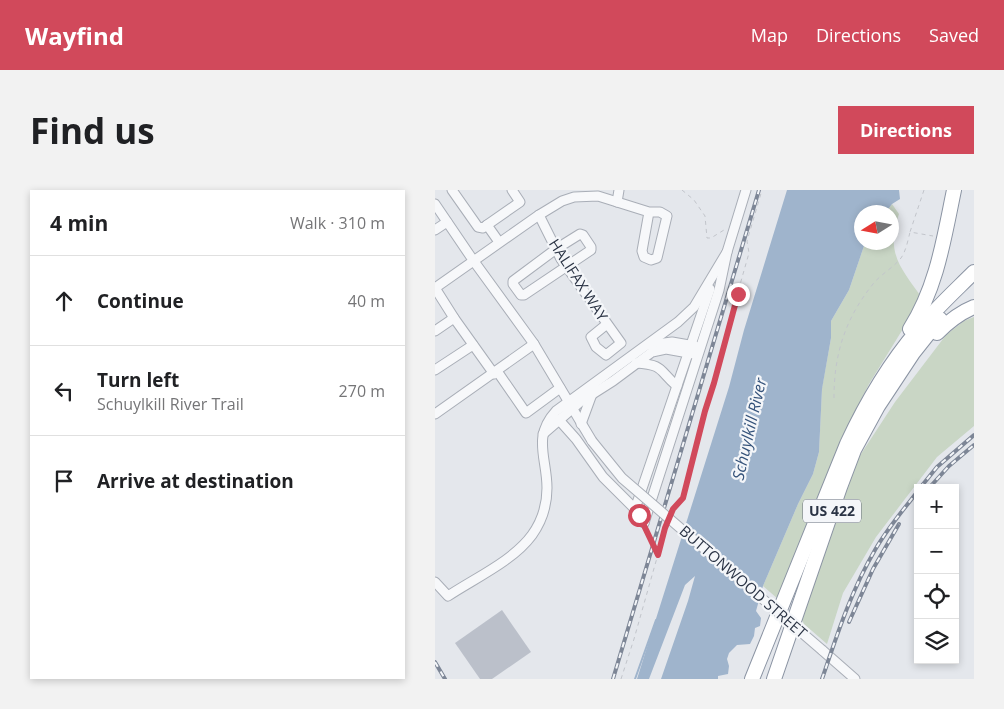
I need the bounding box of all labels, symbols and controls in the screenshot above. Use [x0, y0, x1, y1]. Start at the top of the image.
text: Wayfind [25, 19, 124, 52]
text: Map [751, 23, 788, 47]
text: Directions [816, 23, 901, 47]
text: Saved [929, 23, 979, 47]
button: Directions [838, 106, 974, 154]
text: Find us [30, 107, 155, 154]
north arrow [854, 205, 899, 250]
text: 4 min [50, 209, 108, 237]
text: Walk · 310 m [290, 212, 385, 234]
street label: HALIFAX WAY [545, 235, 613, 325]
route end [727, 283, 750, 306]
icon: ahead [50, 287, 78, 315]
text: Continue [97, 288, 184, 314]
text: 40 m [348, 290, 385, 312]
text: Turn left [97, 367, 179, 393]
water label: Schuylkill River [727, 375, 772, 482]
icon: left [50, 377, 78, 405]
text: 270 m [339, 380, 385, 402]
text: Schuylkill River Trail [97, 393, 244, 415]
icon: arrive [50, 467, 78, 495]
text: Arrive at destination [97, 468, 294, 494]
map controls [914, 484, 959, 664]
button: + [914, 484, 959, 529]
road number: US 422 [803, 500, 861, 522]
route start [628, 504, 651, 527]
street label: BUTTONWOOD STREET [676, 520, 812, 643]
button: − [914, 529, 959, 574]
button: locate [914, 574, 959, 619]
button: layers [914, 619, 959, 664]

